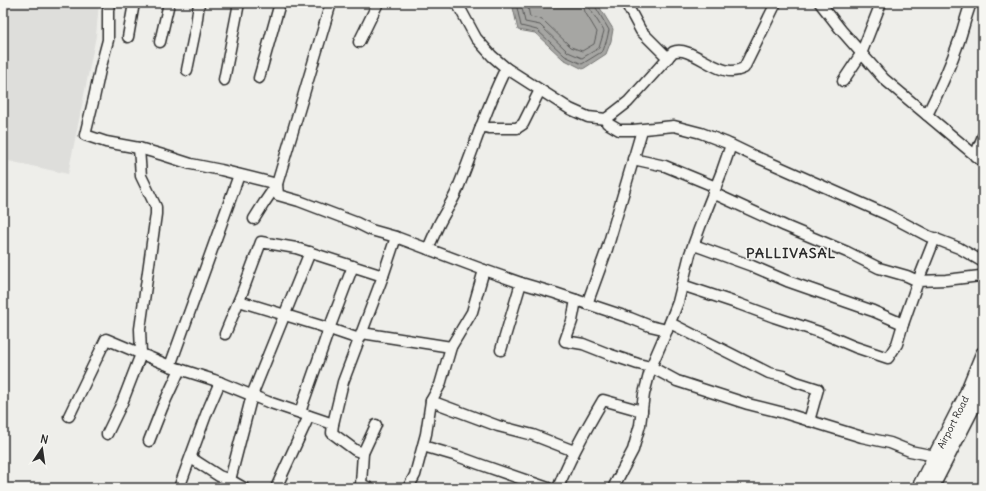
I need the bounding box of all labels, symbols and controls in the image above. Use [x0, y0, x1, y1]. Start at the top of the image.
district label: PALLIVASAL [746, 244, 836, 262]
street label: Airport Road [934, 394, 972, 451]
north arrow [22, 429, 62, 469]
text: N [39, 432, 50, 447]

